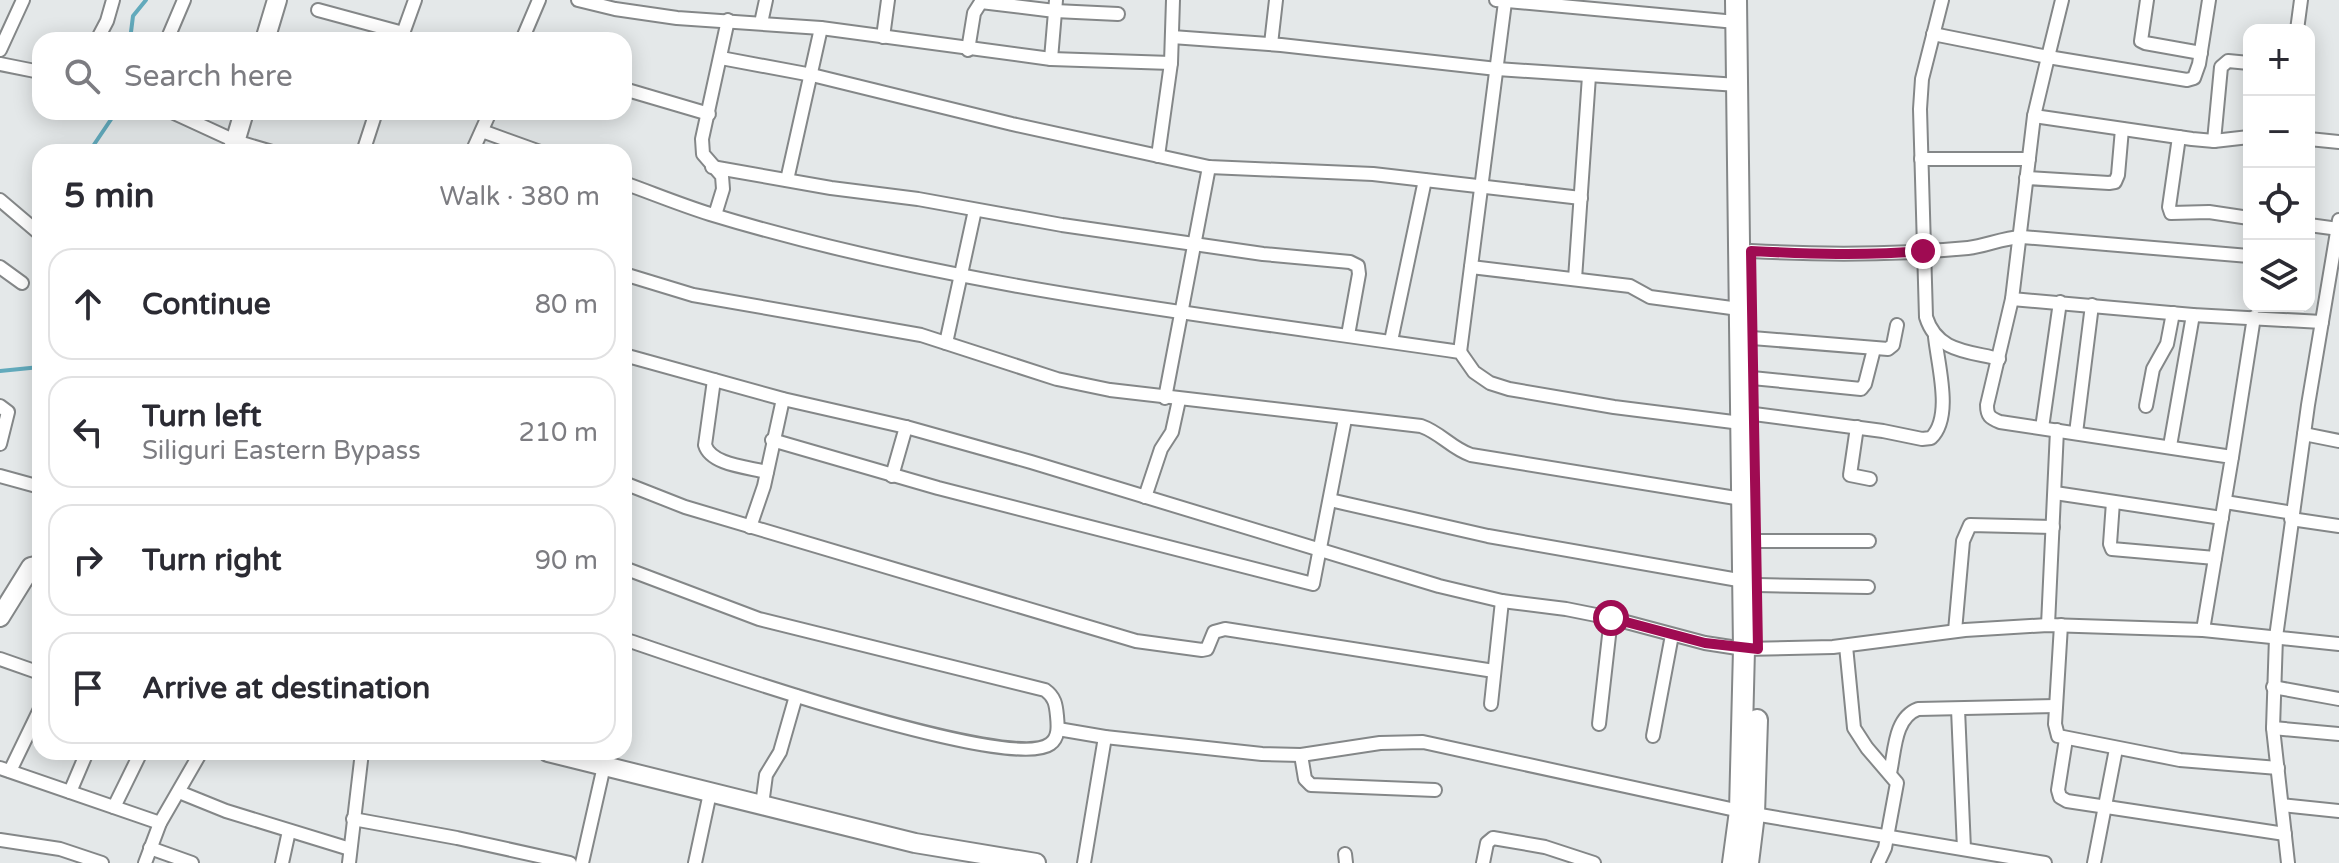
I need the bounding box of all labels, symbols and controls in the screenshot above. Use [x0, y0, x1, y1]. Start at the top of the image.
map controls [2243, 24, 2315, 312]
button: + [2243, 24, 2315, 96]
search box [32, 32, 632, 120]
icon: search [60, 54, 104, 98]
text: Search here [124, 58, 293, 95]
button: − [2243, 96, 2315, 168]
button: locate [2243, 168, 2315, 240]
text: 5 min [64, 176, 155, 217]
text: Walk · 380 m [440, 181, 600, 212]
route end [1905, 233, 1941, 269]
button: layers [2243, 240, 2315, 312]
icon: ahead [66, 282, 110, 326]
text: Continue [142, 286, 271, 323]
text: 80 m [535, 289, 598, 320]
text: Turn left [142, 398, 261, 435]
icon: left [66, 410, 110, 454]
text: 210 m [518, 417, 598, 448]
text: Siliguri Eastern Bypass [142, 435, 421, 466]
icon: right [66, 538, 110, 582]
text: Turn right [142, 542, 282, 579]
text: 90 m [535, 545, 598, 576]
route start [1593, 600, 1629, 636]
icon: arrive [66, 666, 110, 710]
text: Arrive at destination [142, 670, 430, 707]

